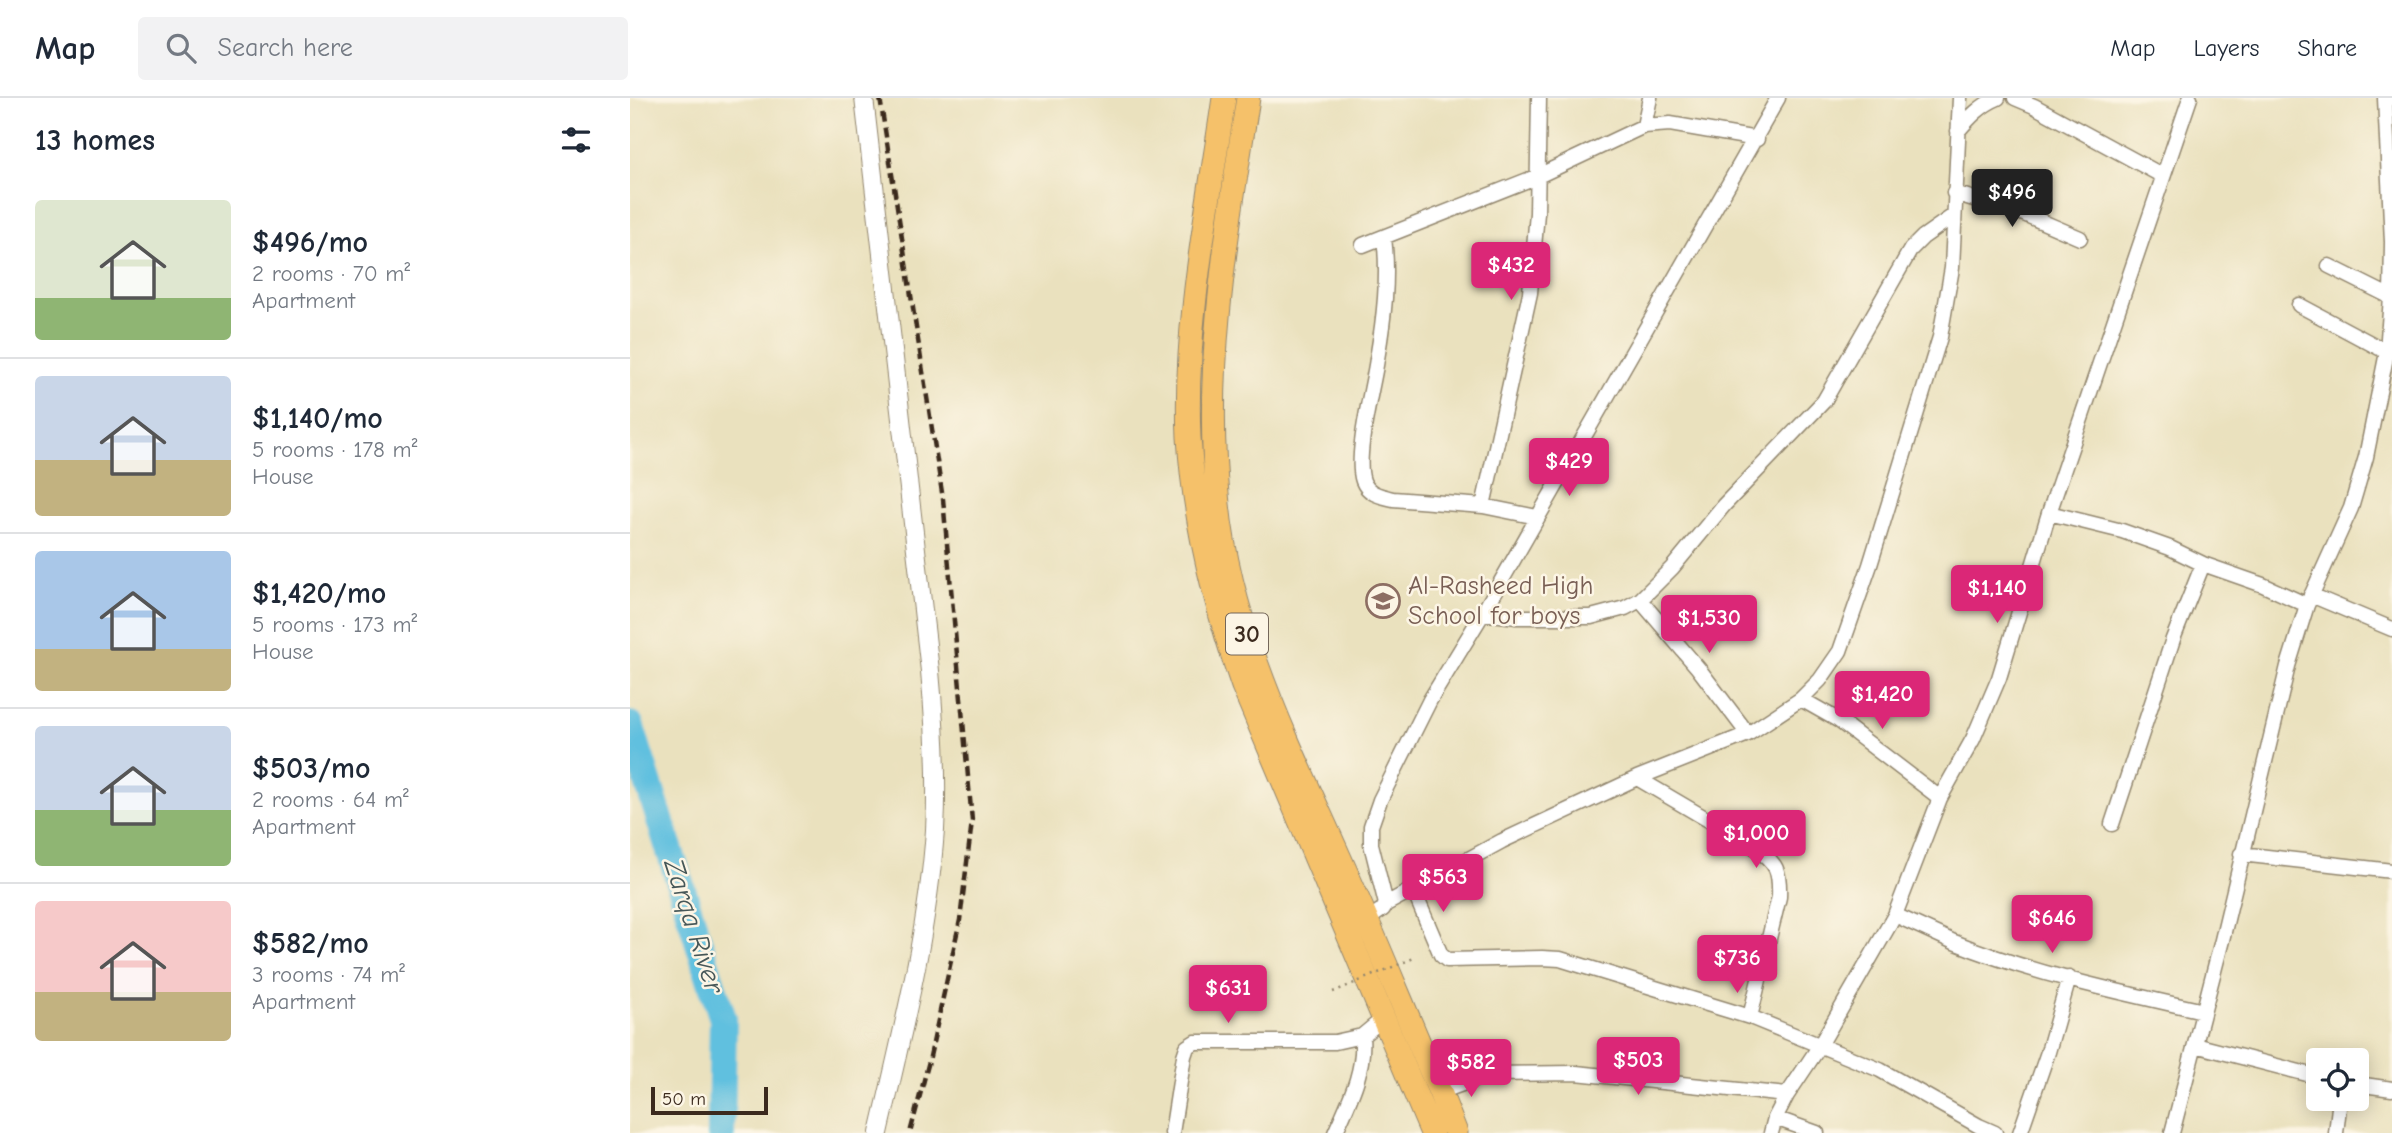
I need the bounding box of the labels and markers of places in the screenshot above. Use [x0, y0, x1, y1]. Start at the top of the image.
pin: $496 [1971, 170, 2053, 229]
pin: $432 [1470, 242, 1552, 302]
pin: $429 [1528, 438, 1610, 498]
pin: $1,140 [1940, 566, 2054, 625]
place label: Al-Rasheed High School for boys [1408, 571, 1594, 631]
school or university icon: Al-Rasheed High School for boys [1364, 582, 1402, 620]
pin: $1,530 [1652, 596, 1766, 655]
pin: $1,420 [1825, 672, 1939, 731]
pin: $1,000 [1699, 810, 1813, 870]
pin: $563 [1402, 854, 1484, 914]
pin: $646 [2011, 896, 2093, 955]
pin: $736 [1696, 936, 1778, 995]
pin: $631 [1187, 965, 1269, 1025]
pin: $503 [1597, 1038, 1679, 1097]
pin: $582 [1430, 1040, 1512, 1099]

